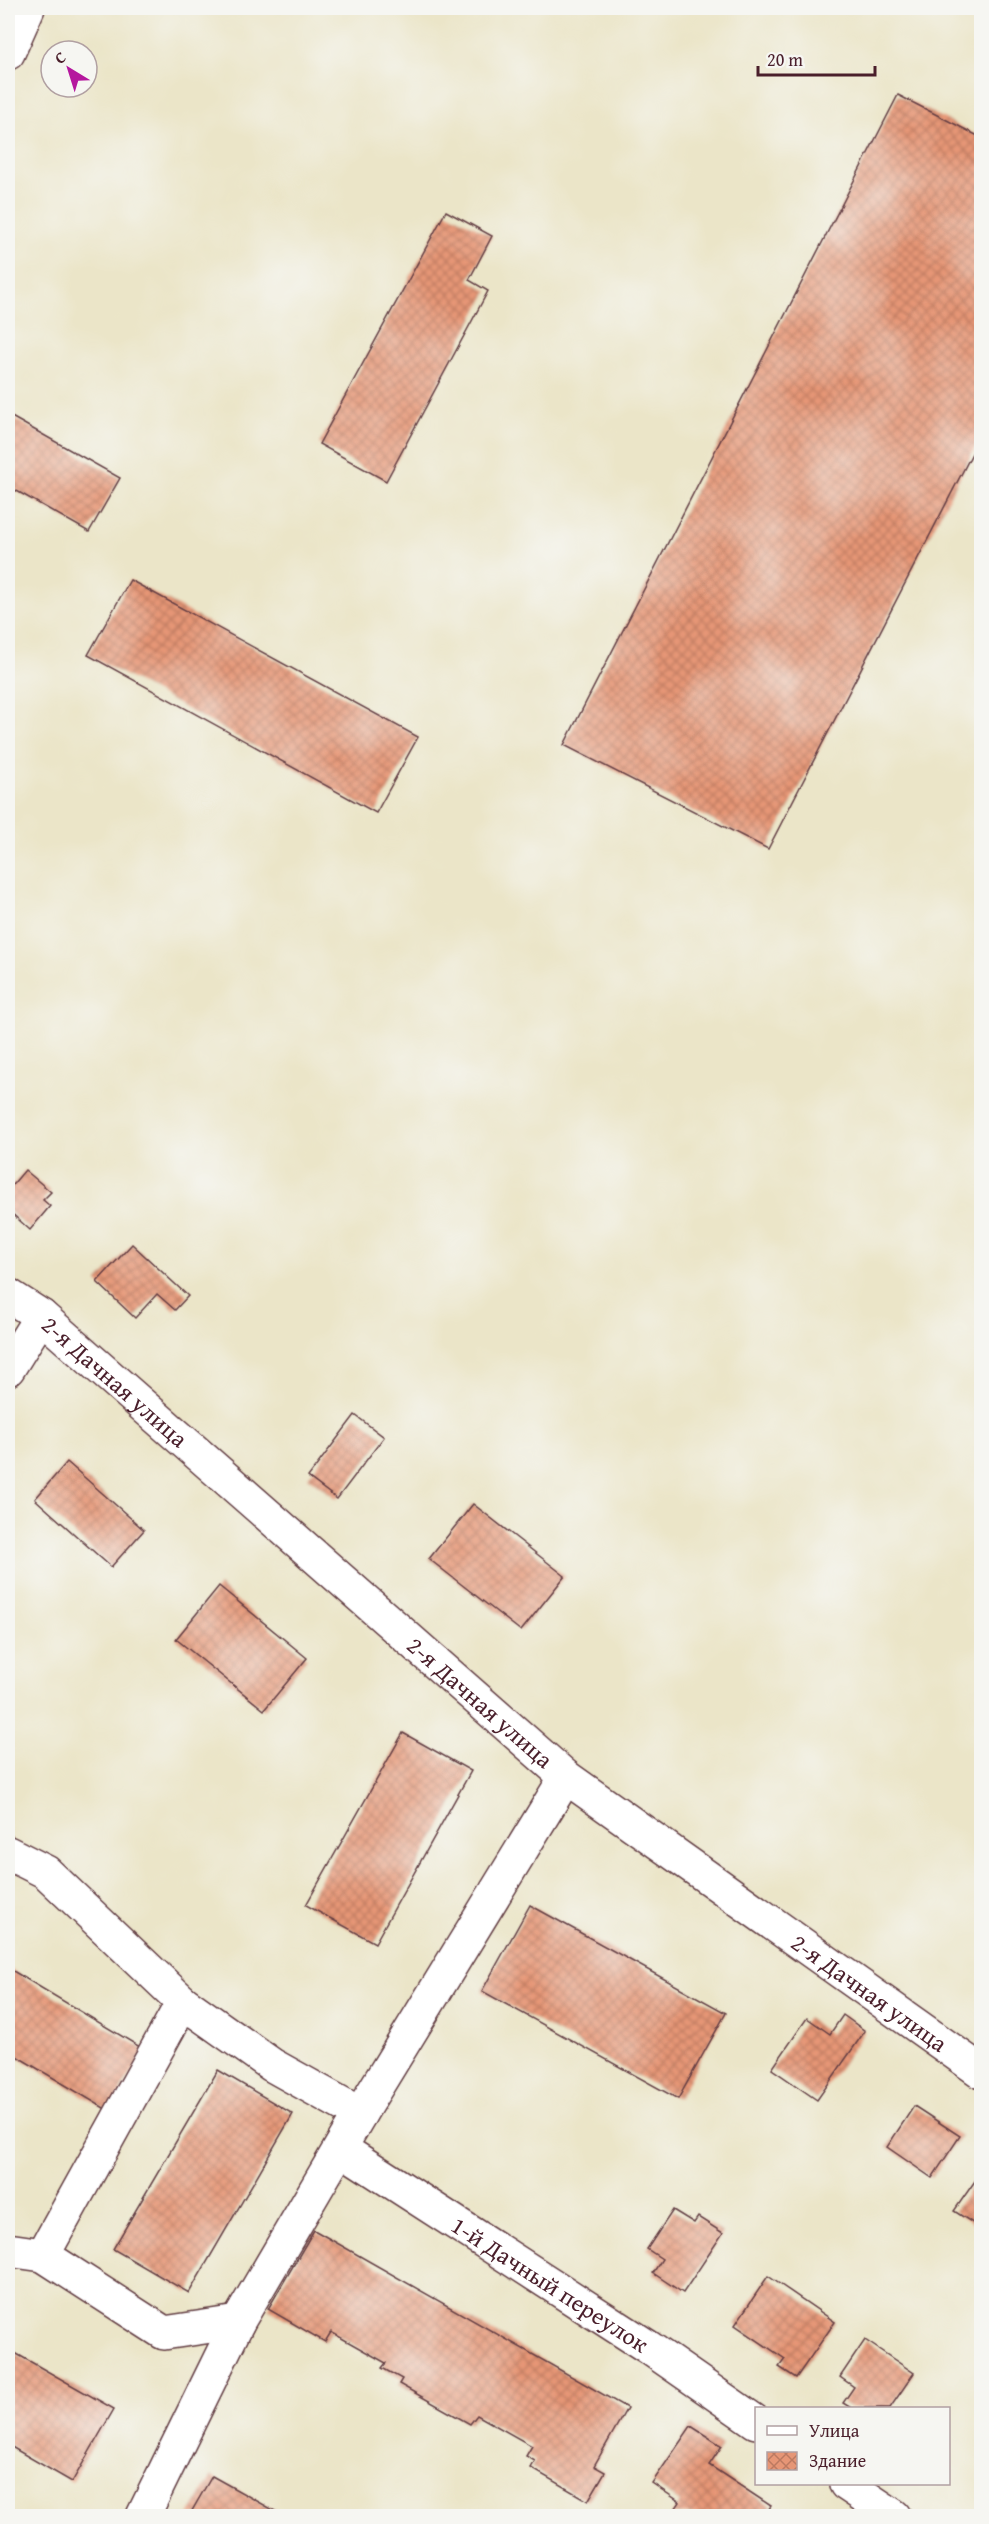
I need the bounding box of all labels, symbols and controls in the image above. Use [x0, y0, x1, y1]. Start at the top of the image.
north arrow [39, 39, 99, 99]
scale bar [758, 39, 875, 77]
text: С [49, 45, 71, 69]
text: 20 m [767, 46, 803, 73]
street label: 2-я Дачная улица [34, 1307, 197, 1456]
street label: 2-я Дачная улица [400, 1628, 562, 1776]
street label: 2-я Дачная улица [784, 1925, 955, 2060]
street label: 1-й Дачный переулок [445, 2207, 656, 2361]
legend [755, 2407, 950, 2485]
text: Улица [809, 2417, 860, 2444]
text: Здание [809, 2447, 866, 2474]

